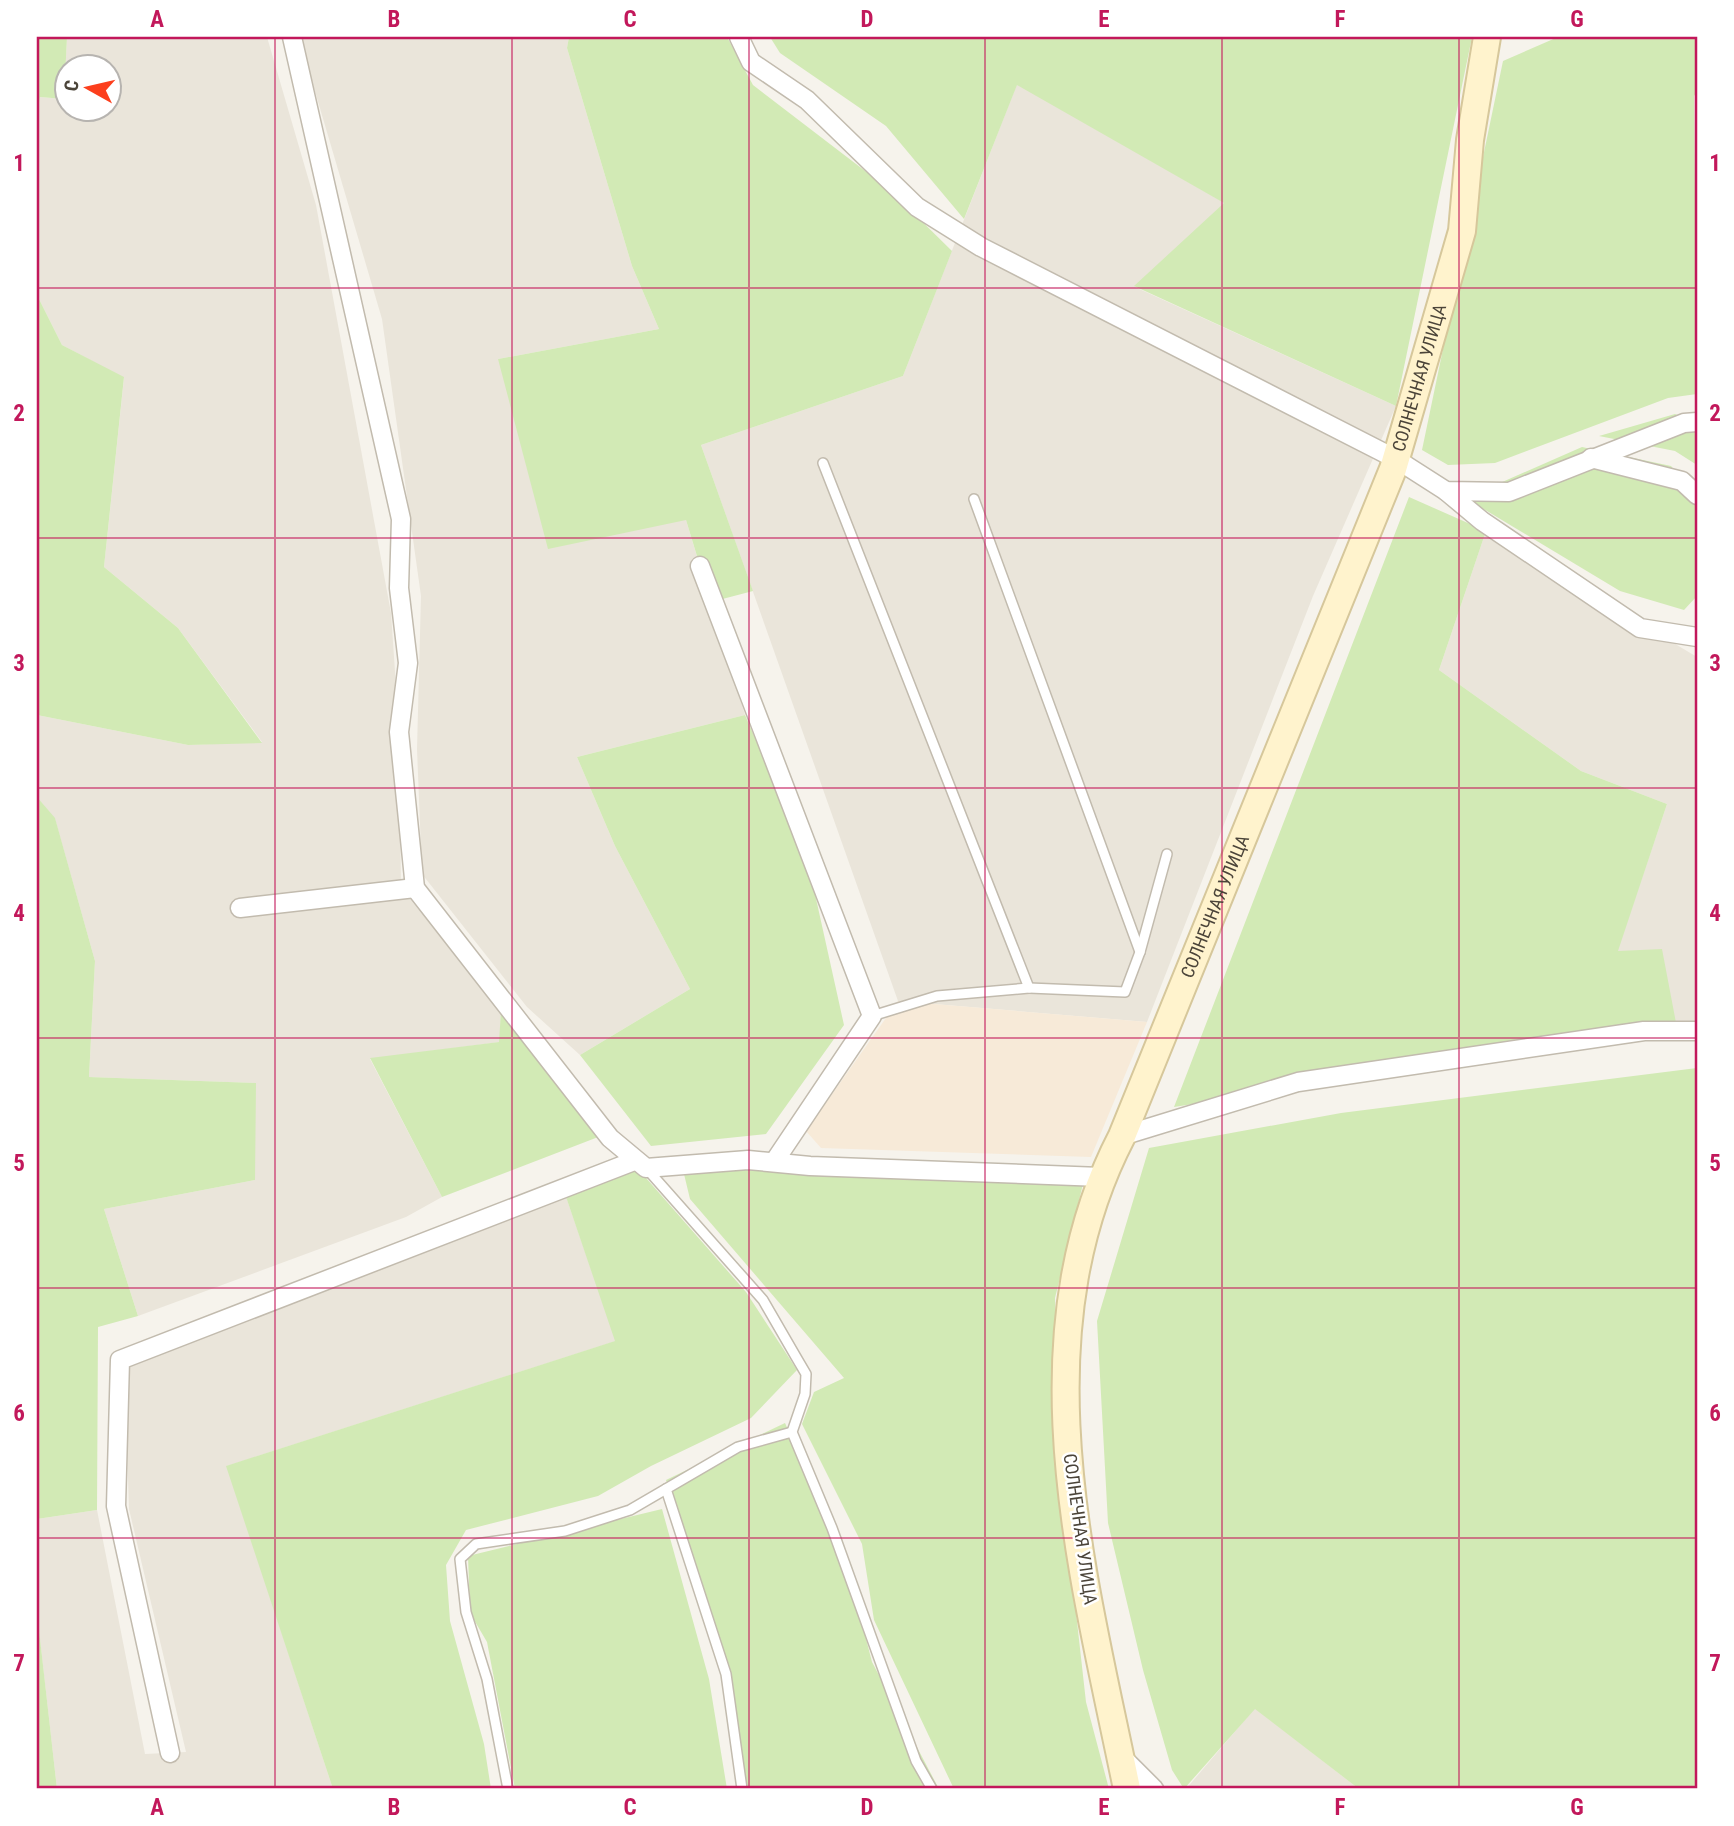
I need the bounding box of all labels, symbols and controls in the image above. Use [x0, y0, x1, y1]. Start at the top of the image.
text: A [150, 6, 164, 33]
text: B [388, 6, 400, 33]
text: C [623, 6, 637, 33]
text: D [861, 6, 874, 33]
text: E [1098, 6, 1110, 33]
text: F [1335, 6, 1346, 33]
text: G [1570, 6, 1584, 33]
north arrow [52, 52, 122, 122]
text: С [60, 79, 84, 93]
text: 1 [13, 150, 25, 177]
text: 1 [1709, 150, 1721, 177]
street label: СОЛНЕЧНАЯ УЛИЦА [1388, 301, 1450, 454]
text: 2 [13, 400, 25, 427]
text: 2 [1709, 400, 1721, 427]
text: 3 [13, 650, 25, 677]
text: 3 [1709, 650, 1721, 677]
street label: СОЛНЕЧНАЯ УЛИЦА [1176, 831, 1253, 981]
text: 4 [13, 900, 25, 927]
text: 4 [1709, 900, 1721, 927]
text: 5 [13, 1150, 25, 1177]
text: 5 [1709, 1150, 1721, 1177]
text: 6 [13, 1400, 25, 1427]
text: 6 [1709, 1400, 1721, 1427]
street label: СОЛНЕЧНАЯ УЛИЦА [1059, 1452, 1102, 1606]
text: 7 [13, 1650, 25, 1677]
text: 7 [1709, 1650, 1721, 1677]
text: A [150, 1794, 164, 1821]
text: B [388, 1794, 400, 1821]
text: C [623, 1794, 637, 1821]
text: D [861, 1794, 874, 1821]
text: E [1098, 1794, 1110, 1821]
text: F [1335, 1794, 1346, 1821]
text: G [1570, 1794, 1584, 1821]

